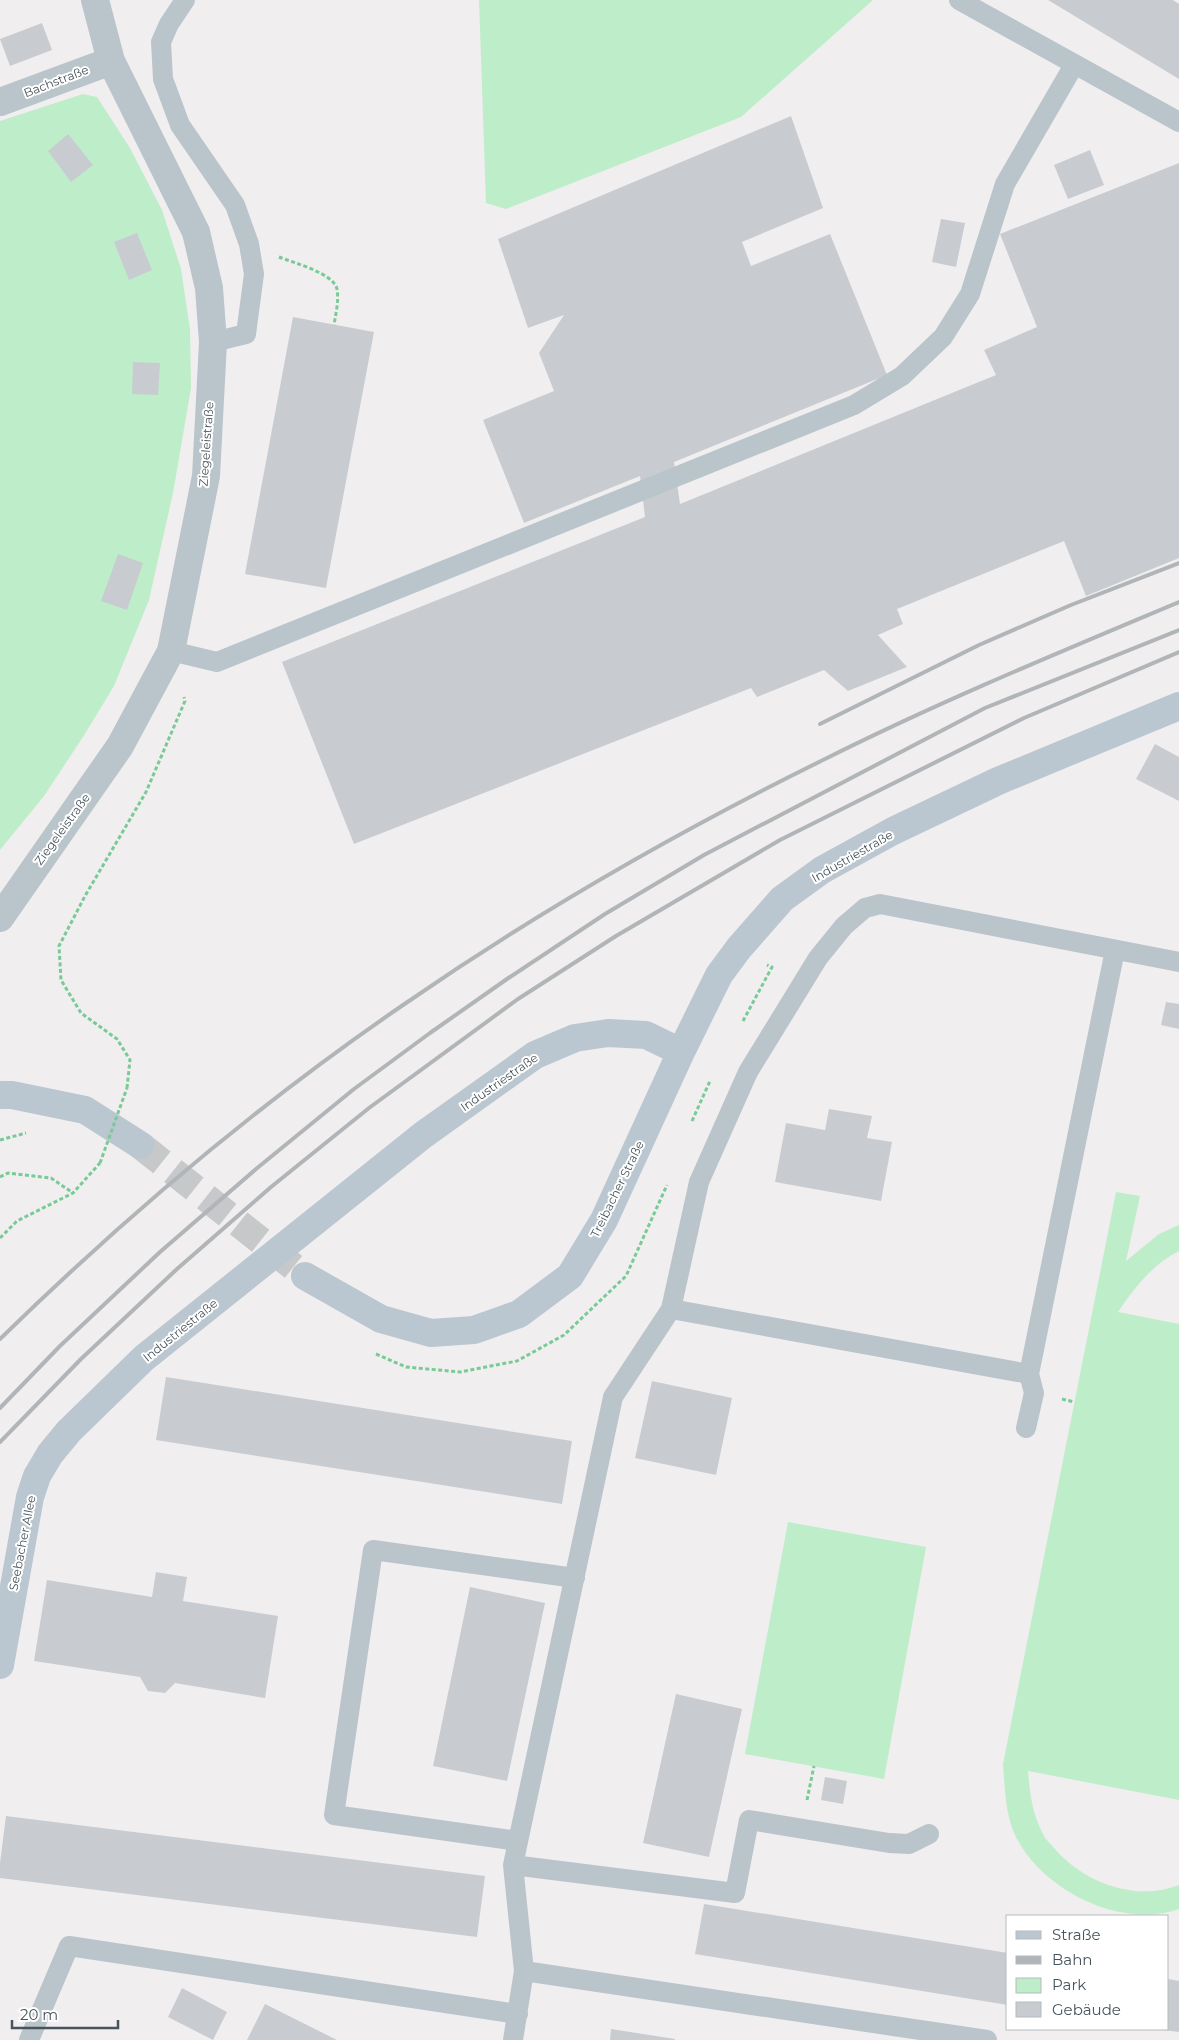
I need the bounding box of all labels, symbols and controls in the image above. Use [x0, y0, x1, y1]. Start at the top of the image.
street label: Bachstraße [21, 62, 91, 100]
street label: Ziegeleistraße [196, 401, 216, 487]
street label: Ziegeleistraße [31, 790, 93, 868]
street label: Industriestraße [809, 827, 895, 885]
street label: Industriestraße [457, 1050, 541, 1114]
street label: Treibacher Straße [587, 1138, 647, 1240]
street label: Industriestraße [140, 1295, 220, 1365]
street label: Seebacher Allee [5, 1494, 39, 1592]
legend [1006, 1915, 1169, 2030]
text: Straße [1052, 1925, 1101, 1944]
text: Bahn [1052, 1950, 1092, 1969]
text: Park [1052, 1975, 1086, 1994]
scale bar [12, 1998, 119, 2030]
text: Gebäude [1052, 2000, 1121, 2019]
text: 20 m [20, 2005, 58, 2024]

